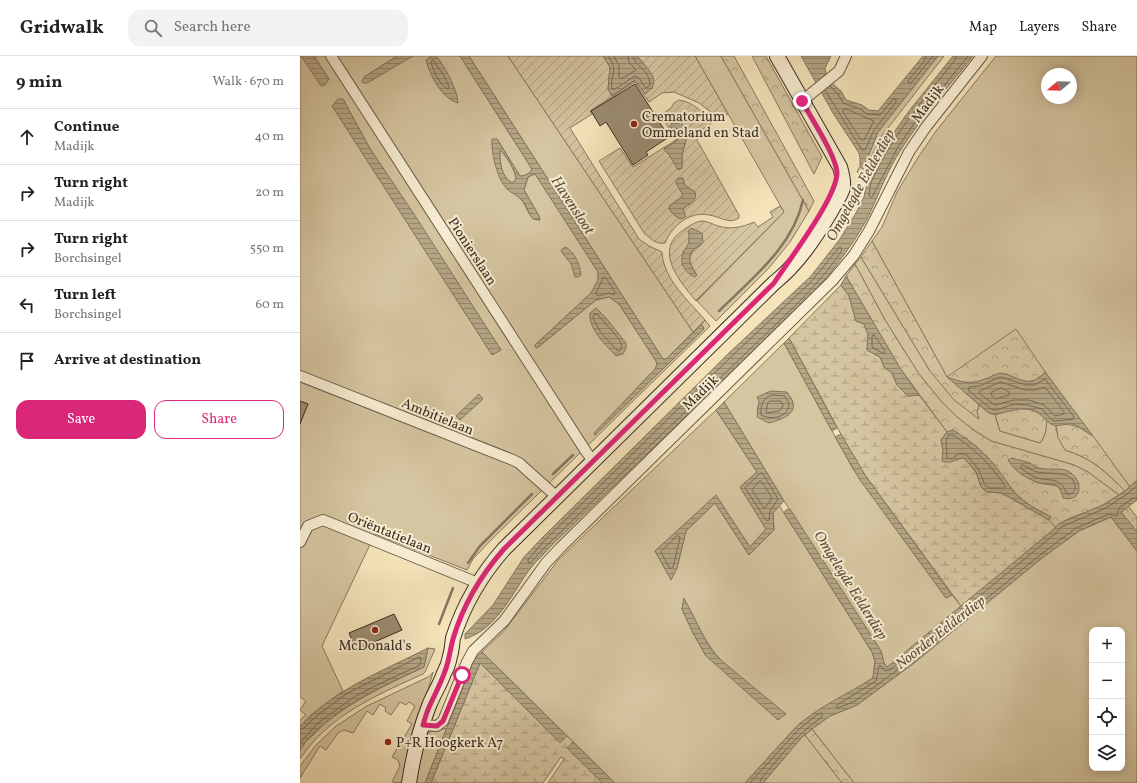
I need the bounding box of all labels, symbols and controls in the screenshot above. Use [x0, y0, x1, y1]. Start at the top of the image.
search box [128, 10, 408, 46]
text: Gridwalk [20, 15, 104, 41]
icon: search [142, 17, 164, 39]
text: Search here [174, 17, 251, 38]
text: Map [969, 18, 997, 37]
text: Layers [1019, 18, 1059, 37]
text: Share [1081, 18, 1117, 37]
north arrow [1041, 68, 1077, 104]
text: 9 min [16, 71, 62, 94]
text: Walk · 670 m [212, 73, 284, 91]
street label: Madijk [907, 80, 949, 127]
route end [793, 92, 811, 110]
place label: Crematorium Ommeland en Stad [642, 108, 759, 143]
text: Continue [54, 117, 119, 138]
marker: Crematorium Ommeland en Stad [629, 119, 639, 129]
icon: ahead [16, 126, 38, 148]
water label: Omgelegde Eelderdiep [822, 126, 901, 246]
text: 40 m [255, 128, 284, 146]
text: Madijk [54, 138, 94, 156]
water label: Havensloot [545, 172, 599, 240]
text: Turn right [54, 173, 128, 194]
icon: right [16, 182, 38, 204]
text: 20 m [255, 184, 284, 202]
text: Madijk [54, 194, 94, 212]
street label: Pionierslaan [443, 214, 501, 289]
text: Turn right [54, 229, 128, 250]
icon: right [16, 238, 38, 260]
text: 550 m [250, 240, 284, 258]
text: Borchsingel [54, 250, 122, 268]
text: Turn left [54, 285, 116, 306]
icon: left [16, 294, 38, 316]
text: 60 m [256, 296, 284, 314]
text: Borchsingel [54, 306, 122, 324]
icon: arrive [16, 350, 38, 372]
text: Arrive at destination [54, 350, 201, 371]
street label: Madijk [679, 371, 724, 415]
street label: Ambitielaan [398, 394, 476, 441]
button: Save [16, 400, 146, 439]
button: Share [154, 400, 284, 439]
street label: Oriëntatielaan [345, 508, 434, 559]
water label: Omgelegde Eelderdiep [808, 527, 892, 645]
water label: Noorder Eelderdiep [892, 591, 990, 675]
marker: McDonald's [370, 625, 380, 635]
map controls [1089, 627, 1125, 771]
button: + [1089, 627, 1125, 663]
place label: McDonald's [339, 637, 411, 656]
button: − [1089, 663, 1125, 699]
route start [453, 666, 471, 684]
button: locate [1089, 699, 1125, 735]
place label: P+R Hoogkerk A7 [396, 734, 504, 753]
button: layers [1089, 735, 1125, 771]
marker: P+R Hoogkerk A7 [383, 737, 393, 747]

